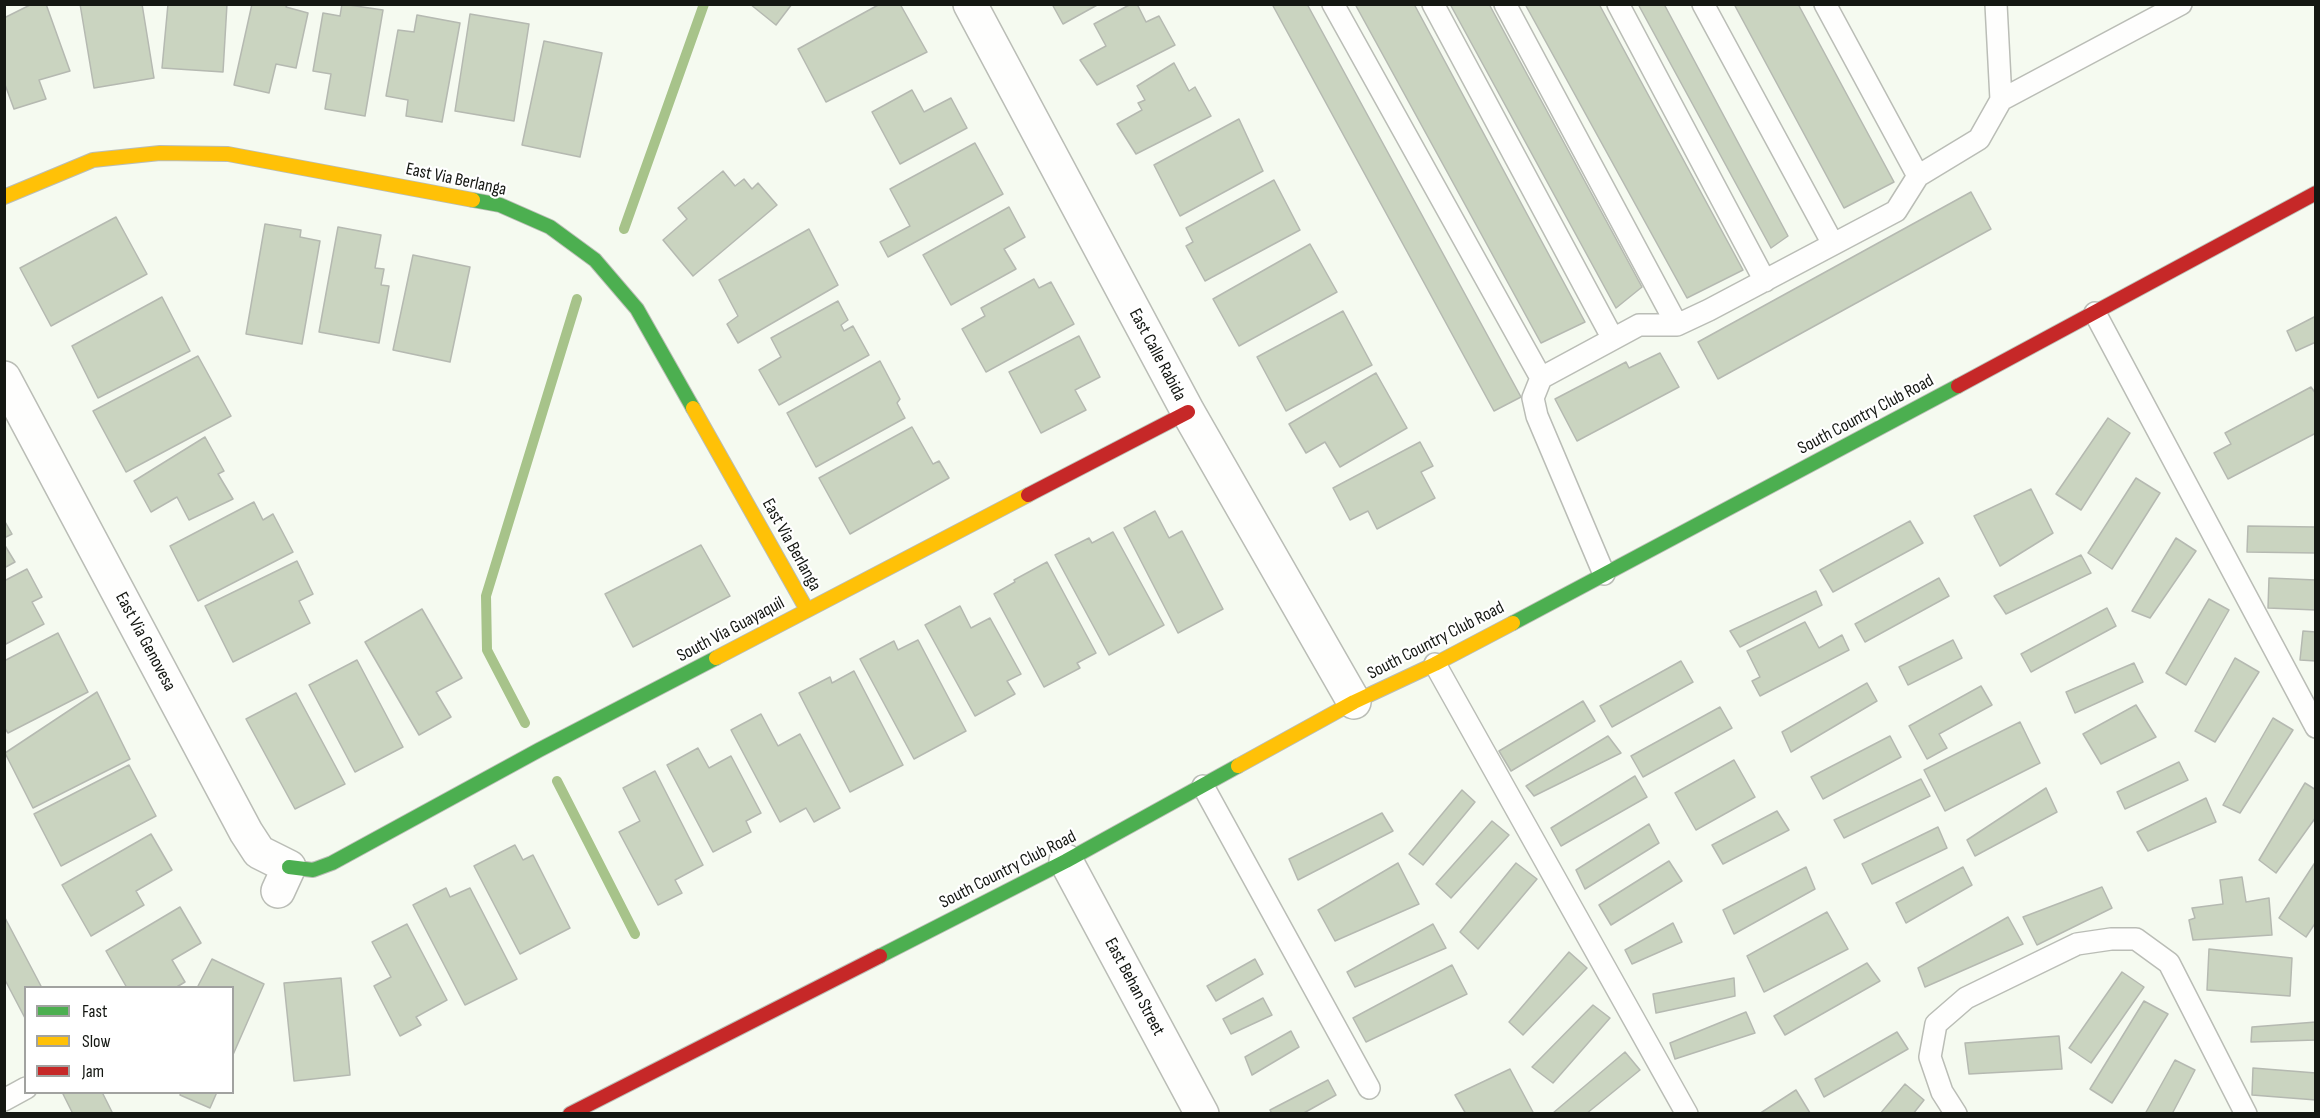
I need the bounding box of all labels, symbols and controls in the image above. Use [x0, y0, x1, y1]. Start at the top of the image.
street label: East Via Berlanga [404, 159, 508, 201]
street label: East Calle Rabida [1124, 305, 1190, 405]
street label: South Country Club Road [1794, 370, 1938, 460]
street label: East Via Berlanga [757, 495, 825, 595]
street label: East Via Genovesa [110, 589, 180, 695]
street label: South Via Guayaquil [674, 593, 788, 667]
street label: South Country Club Road [1364, 597, 1508, 685]
street label: South Country Club Road [936, 826, 1080, 914]
street label: East Behan Street [1099, 935, 1169, 1039]
legend [24, 986, 234, 1094]
text: Fast [82, 1001, 107, 1022]
text: Slow [82, 1031, 111, 1052]
text: Jam [82, 1061, 104, 1082]

